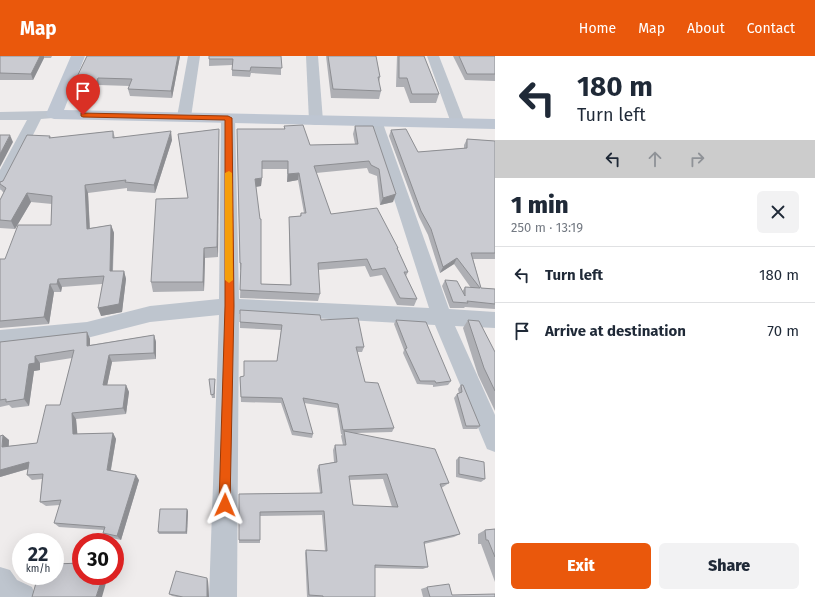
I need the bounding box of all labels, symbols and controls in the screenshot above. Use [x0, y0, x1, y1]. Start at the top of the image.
text: Map [20, 17, 57, 40]
text: Home [579, 20, 616, 37]
text: Map [638, 20, 665, 37]
text: About [687, 20, 725, 37]
text: Contact [747, 20, 795, 37]
text: 180 m [577, 70, 653, 103]
icon: left [511, 72, 563, 124]
pin [66, 74, 100, 115]
icon: arrive [72, 80, 94, 102]
text: Turn left [577, 104, 646, 126]
icon: left [602, 148, 624, 170]
icon: ahead [644, 148, 666, 170]
icon: right [686, 148, 708, 170]
text: 1 min [511, 191, 569, 219]
button: close [757, 191, 799, 233]
text: 250 m · 13:19 [511, 220, 583, 235]
icon: left [511, 264, 533, 286]
text: Turn left [545, 266, 603, 284]
text: 180 m [759, 266, 799, 284]
icon: arrive [511, 320, 533, 342]
text: Arrive at destination [545, 322, 686, 340]
text: 70 m [767, 322, 799, 340]
position arrow [204, 484, 246, 526]
speed limit sign: 30 [72, 533, 124, 585]
text: 22 [28, 542, 48, 566]
button: Exit [511, 543, 651, 589]
button: Share [659, 543, 799, 589]
text: km/h [26, 563, 50, 575]

